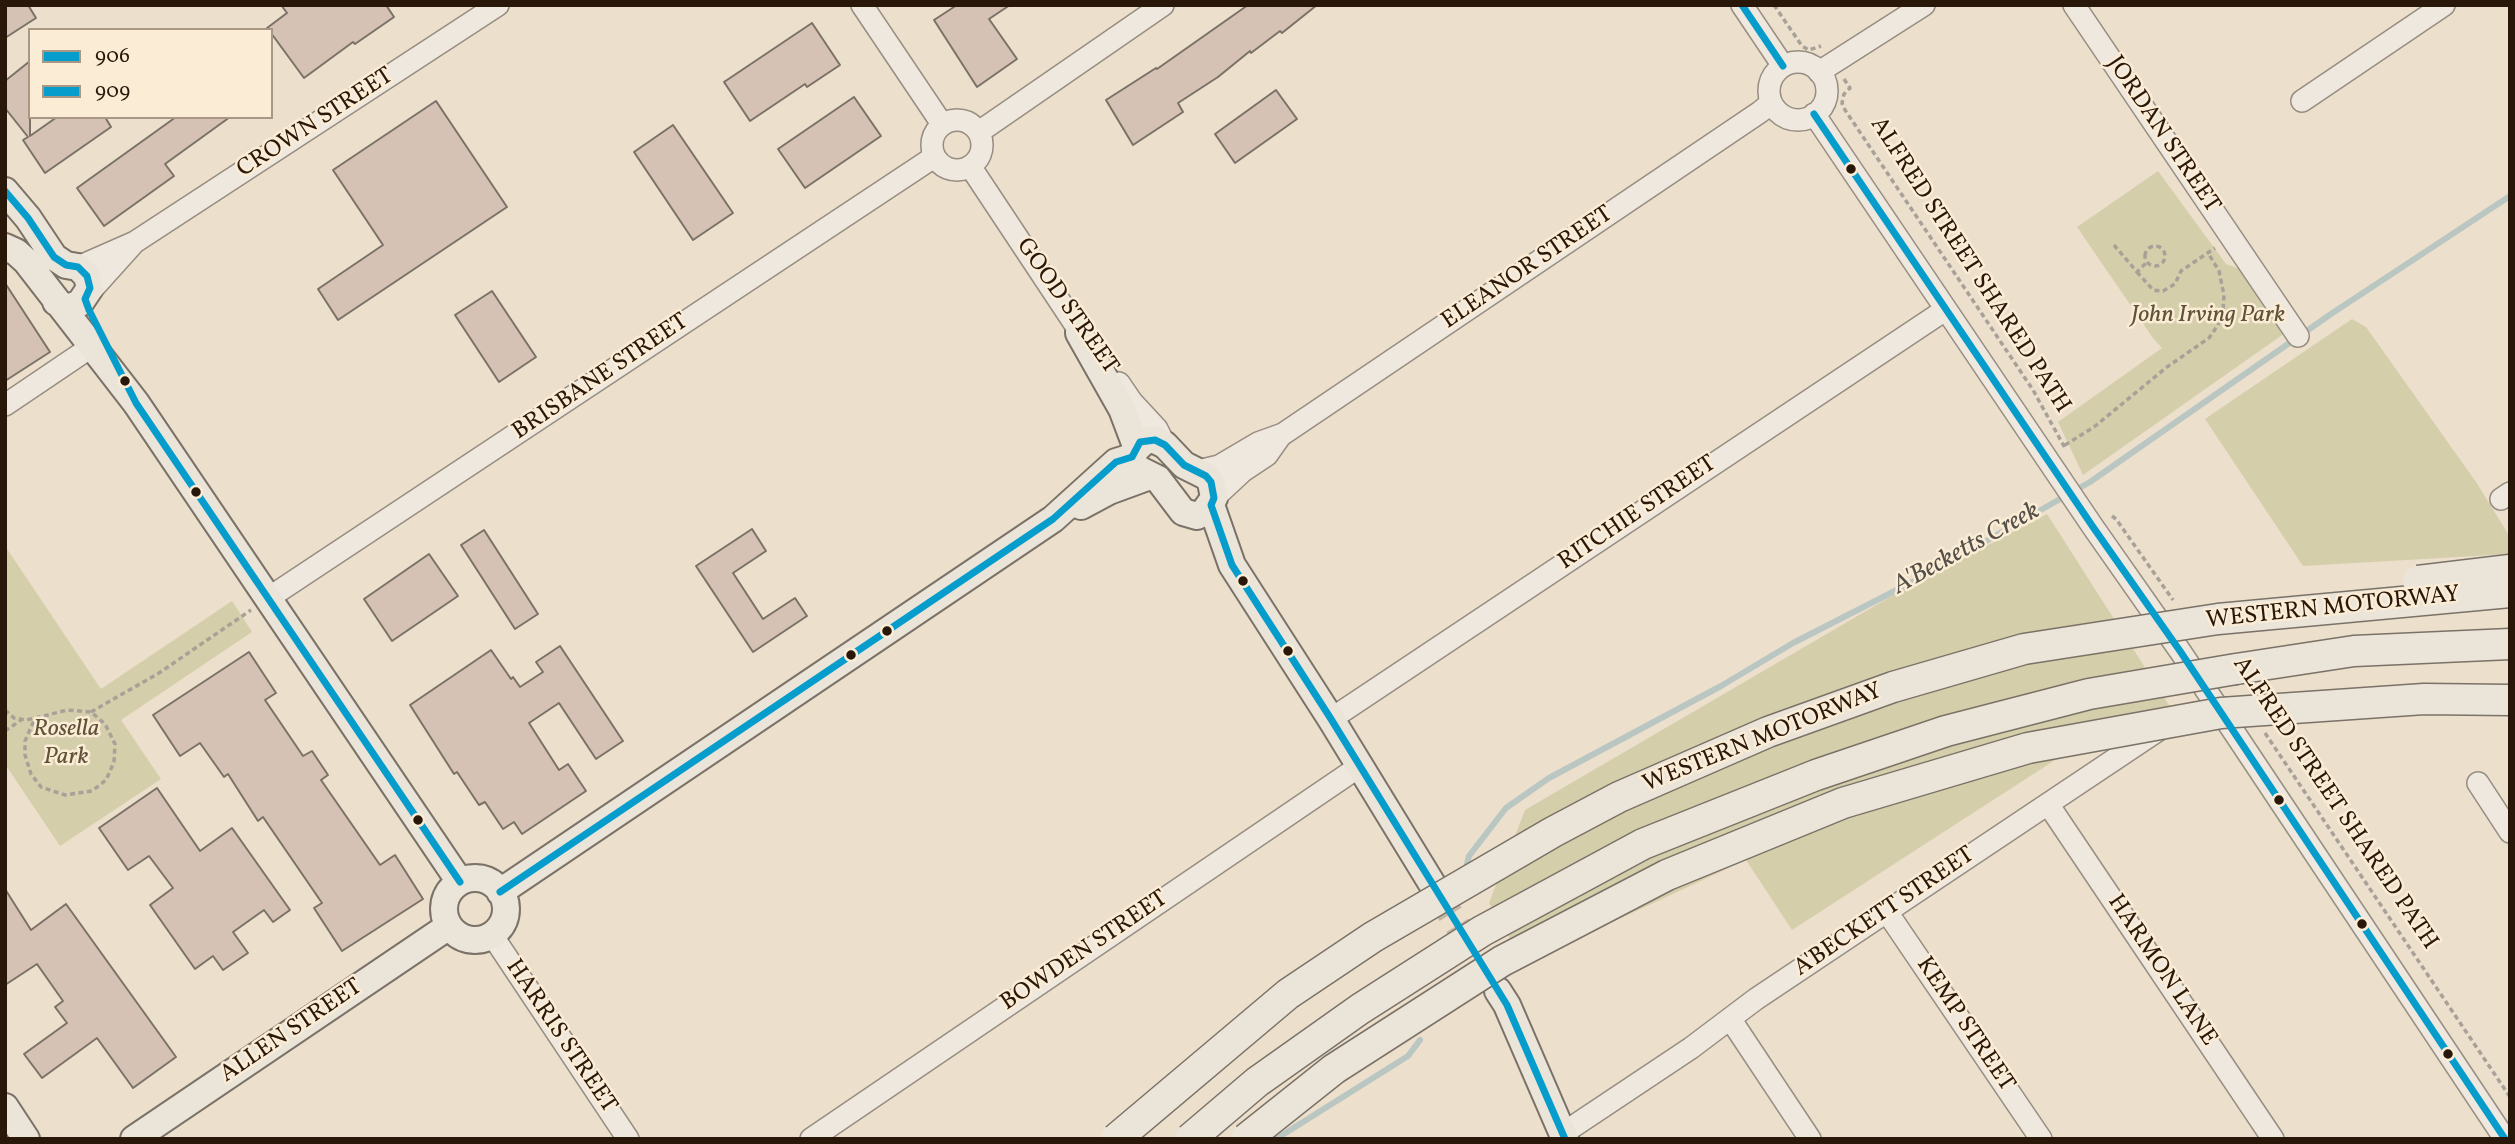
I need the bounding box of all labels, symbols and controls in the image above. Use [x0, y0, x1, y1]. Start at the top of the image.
legend [28, 28, 273, 119]
text: 906 [95, 42, 130, 71]
street label: JORDAN STREET [2099, 51, 2225, 219]
street label: CROWN STREET [232, 63, 400, 185]
text: 909 [95, 77, 130, 106]
street label: ALFRED STREET SHARED PATH [1862, 113, 2076, 419]
unlabelled marker [1844, 162, 1858, 176]
street label: ELEANOR STREET [1437, 201, 1619, 337]
street label: GOOD STREET [1008, 233, 1124, 381]
park label: John Irving Park [2131, 303, 2285, 331]
street label: BRISBANE STREET [508, 309, 694, 447]
unlabelled marker [118, 374, 132, 388]
street label: RITCHIE STREET [1554, 451, 1722, 577]
unlabelled marker [189, 485, 203, 499]
water label: A'Becketts Creek [1888, 497, 2046, 603]
unlabelled marker [1236, 574, 1250, 588]
street label: WESTERN MOTORWAY [2205, 581, 2461, 637]
unlabelled marker [880, 624, 894, 638]
unlabelled marker [1281, 644, 1295, 658]
unlabelled marker [844, 648, 858, 662]
street label: ALFRED STREET SHARED PATH [2225, 652, 2443, 956]
street label: WESTERN MOTORWAY [1639, 678, 1887, 800]
park label: Rosella Park [33, 717, 99, 773]
unlabelled marker [2272, 793, 2286, 807]
unlabelled marker [411, 813, 425, 827]
street label: A'BECKETT STREET [1789, 842, 1981, 984]
street label: BOWDEN STREET [996, 885, 1174, 1019]
street label: HARMON LANE [2100, 890, 2222, 1052]
unlabelled marker [2355, 917, 2369, 931]
street label: KEMP STREET [1908, 952, 2020, 1098]
street label: HARRIS STREET [498, 955, 622, 1119]
street label: ALLEN STREET [215, 974, 369, 1090]
unlabelled marker [2441, 1047, 2455, 1061]

